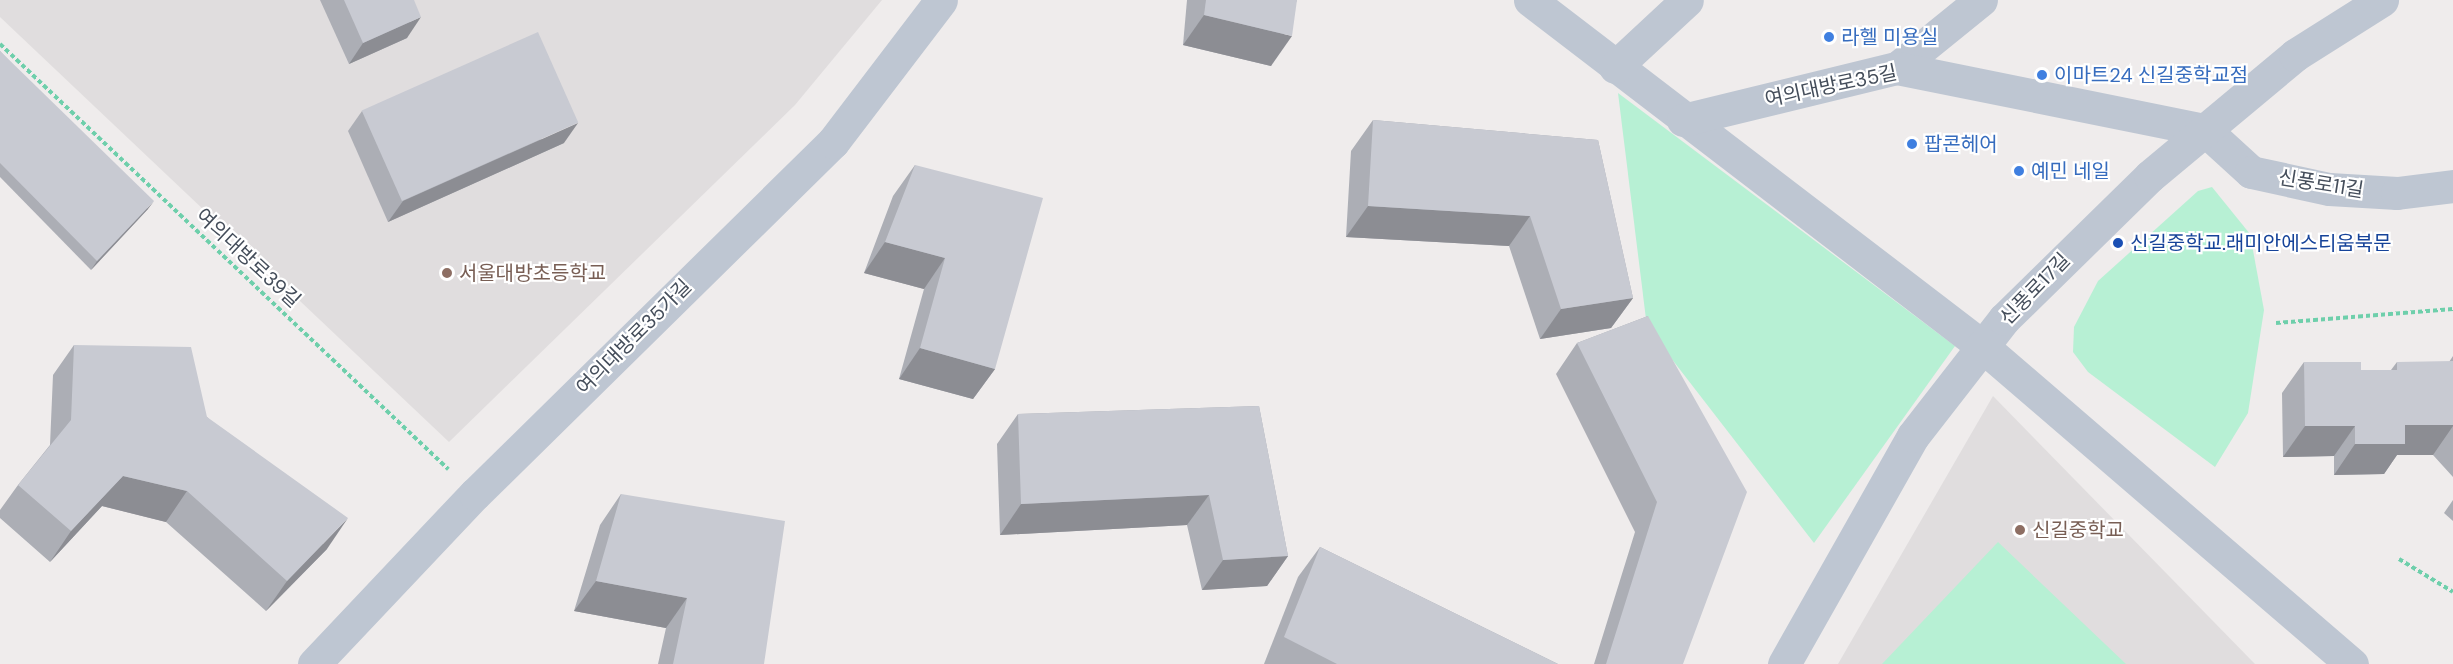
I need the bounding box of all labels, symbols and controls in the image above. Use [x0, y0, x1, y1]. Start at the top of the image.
place label: 라헬 미용실 [1841, 25, 1938, 49]
marker: 라헬 미용실 [1822, 30, 1836, 44]
street label: 여의대방로35길 [1763, 60, 1899, 112]
place label: 이마트24 신길중학교점 [2054, 63, 2248, 87]
marker: 이마트24 신길중학교점 [2035, 68, 2049, 82]
place label: 팝콘헤어 [1924, 132, 1998, 156]
marker: 팝콘헤어 [1905, 137, 1919, 151]
place label: 예민 네일 [2031, 159, 2110, 183]
marker: 예민 네일 [2012, 164, 2026, 178]
street label: 신풍로11길 [2277, 165, 2365, 203]
street label: 여의대방로39길 [191, 203, 305, 313]
place label: 신길중학교.래미안에스티움북문 [2130, 231, 2392, 255]
marker: 신길중학교.래미안에스티움북문 [2111, 236, 2125, 250]
street label: 신풍로17길 [1995, 248, 2075, 330]
place label: 서울대방초등학교 [459, 261, 606, 285]
marker: 서울대방초등학교 [440, 266, 454, 280]
street label: 여의대방로35가길 [571, 274, 697, 400]
place label: 신길중학교 [2032, 518, 2124, 542]
marker: 신길중학교 [2013, 523, 2027, 537]

